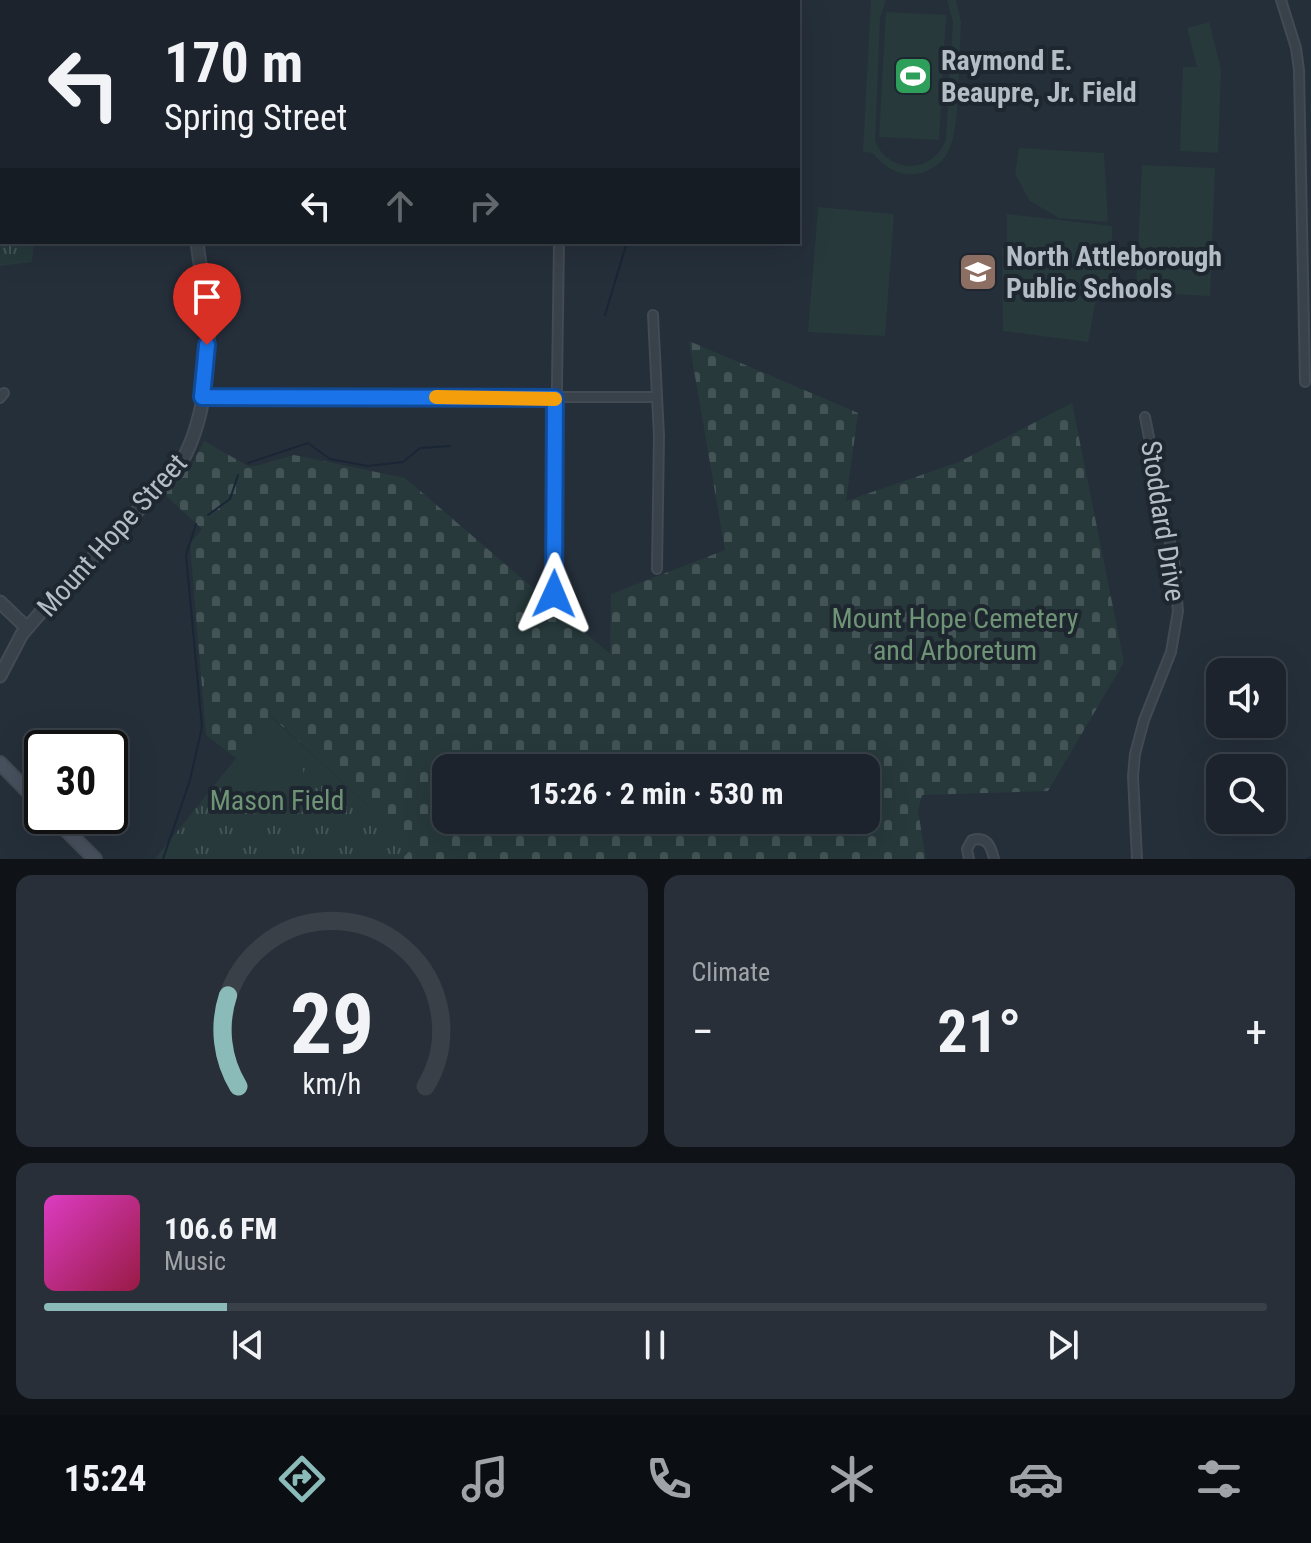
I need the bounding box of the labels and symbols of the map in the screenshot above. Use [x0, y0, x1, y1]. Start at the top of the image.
place label: Raymond E. Beaupre, Jr. Field [941, 44, 1137, 109]
sports icon: Raymond E. Beaupre, Jr. Field [892, 55, 934, 97]
place label: North Attleborough Public Schools [1006, 240, 1222, 305]
school or university icon: North Attleborough Public Schools [957, 251, 999, 293]
pin [173, 263, 241, 345]
street label: Stoddard Drive [1134, 438, 1192, 604]
street label: Mount Hope Street [30, 447, 194, 623]
position arrow [512, 552, 596, 636]
park label: Mount Hope Cemetery and Arboretum [832, 602, 1079, 667]
speed limit sign: 30 [24, 730, 128, 834]
park label: Mason Field [210, 784, 344, 817]

